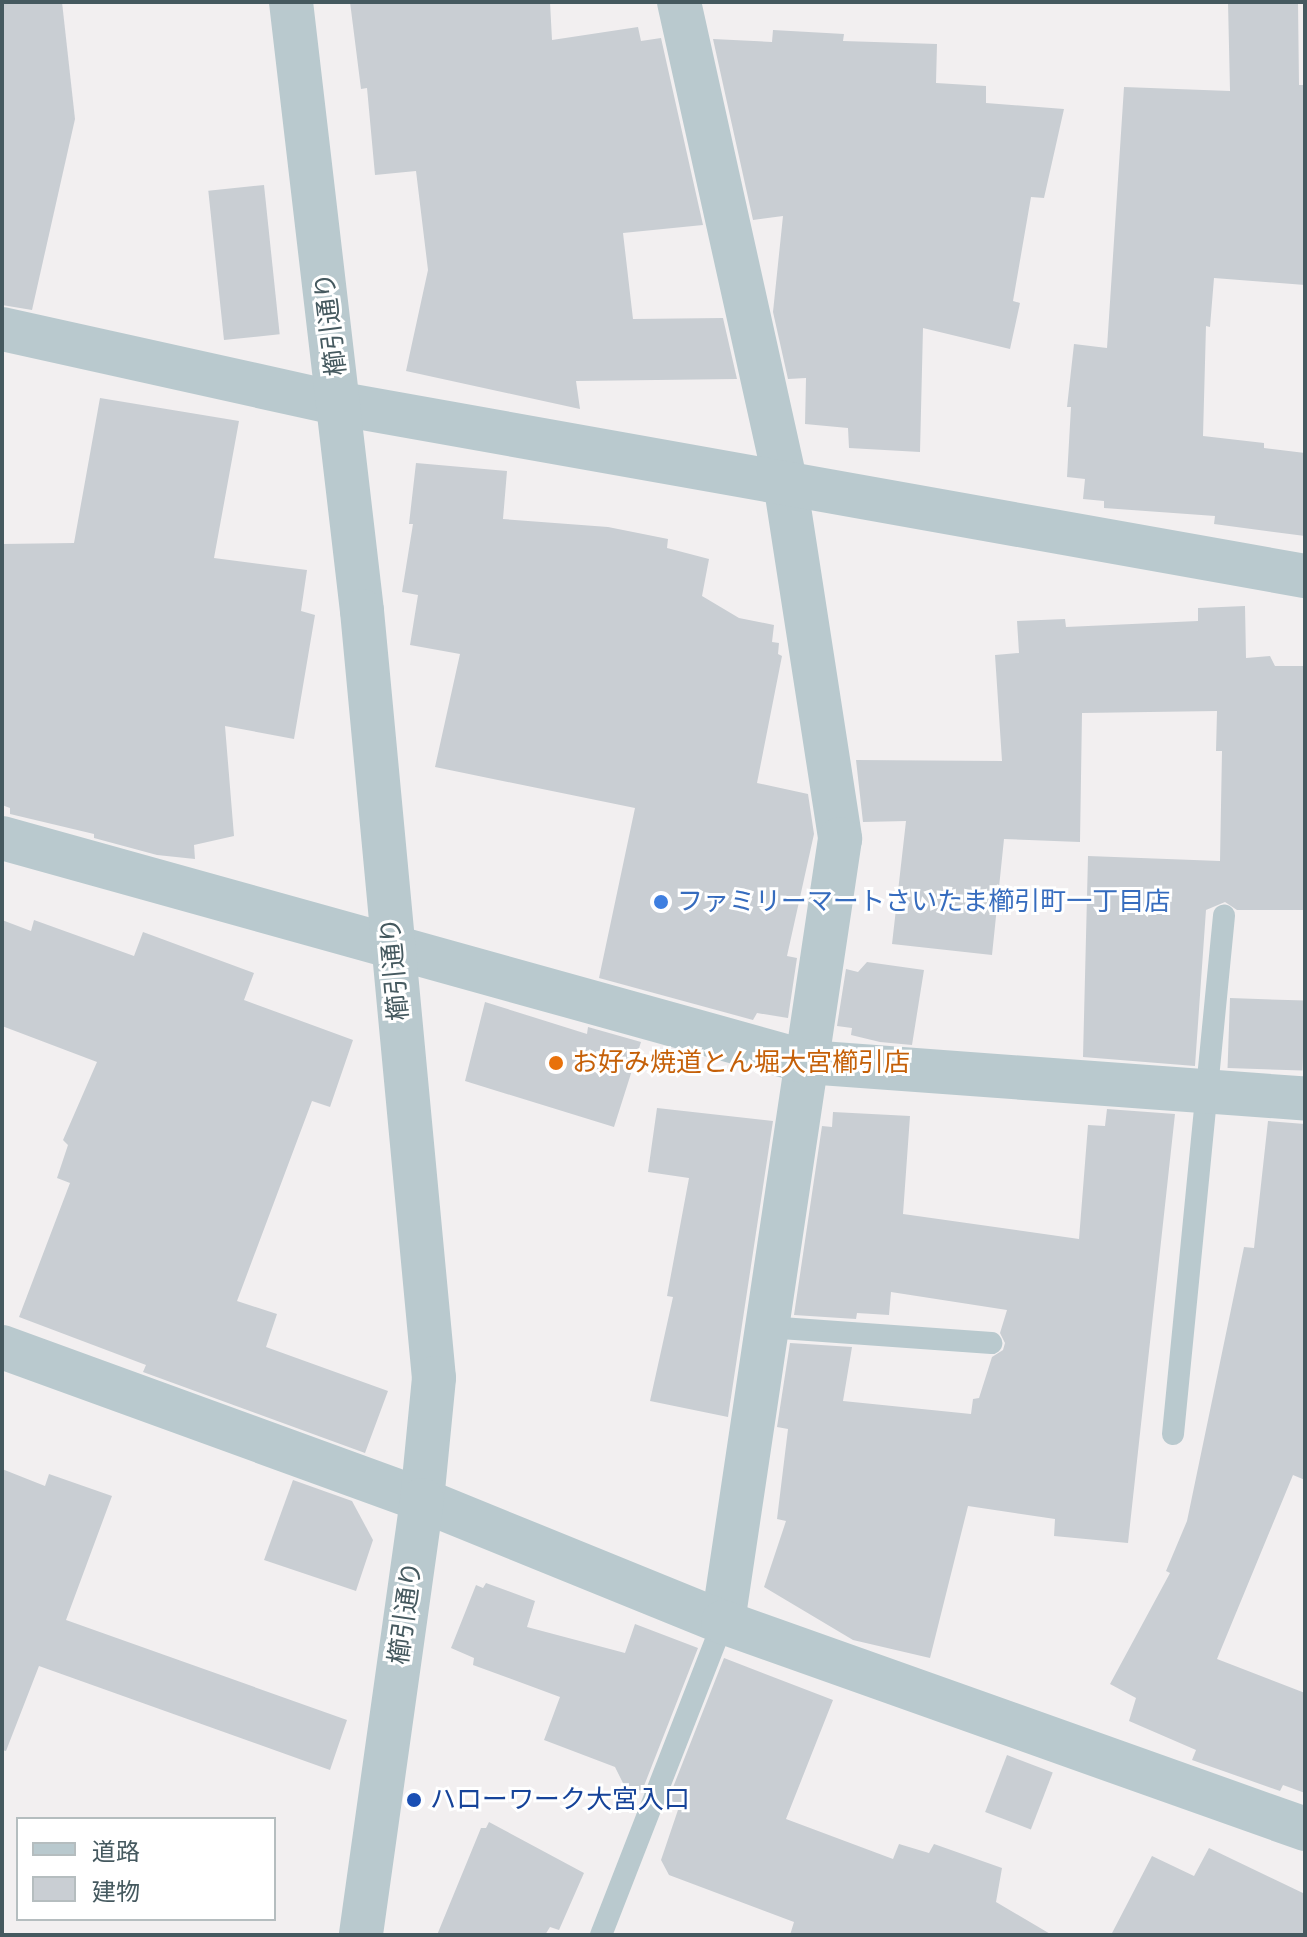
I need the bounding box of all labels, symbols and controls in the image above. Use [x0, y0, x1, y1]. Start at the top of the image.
street label: 櫛引通り [309, 270, 353, 378]
place label: ファミリーマートさいたま櫛引町一丁目店 [677, 886, 1171, 918]
marker: ファミリーマートさいたま櫛引町一丁目店 [652, 893, 670, 911]
street label: 櫛引通り [375, 916, 415, 1022]
place label: お好み焼道とん堀大宮櫛引店 [572, 1047, 910, 1079]
marker: お好み焼道とん堀大宮櫛引店 [547, 1054, 565, 1072]
street label: 櫛引通り [383, 1559, 429, 1667]
place label: ハローワーク大宮入口 [430, 1784, 690, 1816]
marker: ハローワーク大宮入口 [405, 1791, 423, 1809]
legend [16, 1817, 276, 1921]
text: 道路 [92, 1838, 140, 1866]
text: 建物 [92, 1878, 140, 1906]

